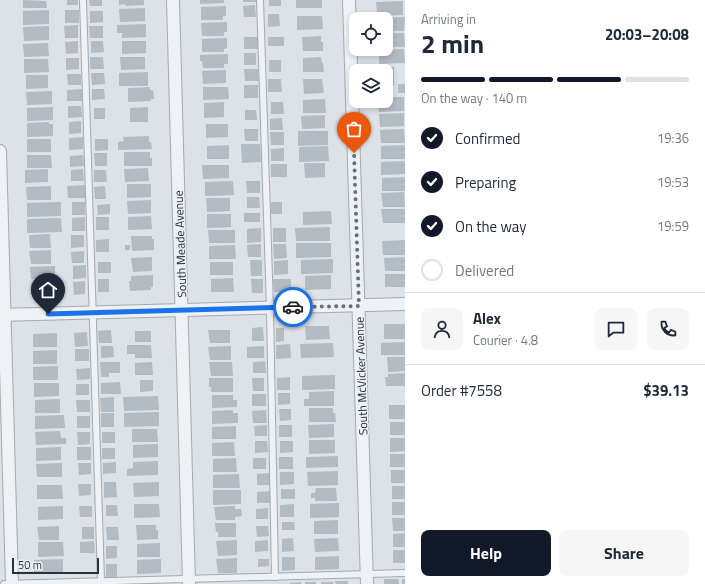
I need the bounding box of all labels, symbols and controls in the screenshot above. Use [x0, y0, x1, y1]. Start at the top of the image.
text: Arriving in [421, 9, 476, 29]
map controls [349, 12, 393, 108]
button: locate [349, 12, 393, 56]
text: 20:03–20:08 [605, 23, 689, 46]
text: 2 min [421, 24, 484, 63]
button: layers [349, 64, 393, 108]
text: On the way · 140 m [421, 88, 527, 108]
pin [337, 112, 371, 153]
icon: bag [343, 118, 365, 140]
icon: check [421, 127, 443, 149]
text: Confirmed [455, 127, 520, 150]
text: 19:36 [657, 128, 689, 148]
icon: check [421, 171, 443, 193]
text: Preparing [455, 171, 516, 194]
text: 19:53 [657, 172, 689, 192]
street label: South Meade Avenue [169, 190, 191, 298]
icon: check [421, 215, 443, 237]
text: On the way [455, 215, 527, 238]
text: 19:59 [657, 216, 689, 236]
text: Delivered [455, 259, 514, 282]
pin [31, 273, 65, 314]
icon: home [37, 279, 59, 301]
courier [273, 287, 313, 327]
icon: car [282, 296, 304, 318]
text: Alex [473, 307, 501, 330]
button: person [421, 308, 463, 350]
button: chat [595, 308, 637, 350]
button: phone [647, 308, 689, 350]
street label: South McVicker Avenue [349, 316, 373, 436]
text: Courier · 4.8 [473, 330, 538, 350]
text: Order #7558 [421, 379, 502, 402]
text: $39.13 [643, 379, 689, 402]
button: Help [421, 530, 551, 576]
button: Share [559, 530, 689, 576]
scale bar [12, 556, 99, 575]
text: 50 m [18, 557, 42, 573]

